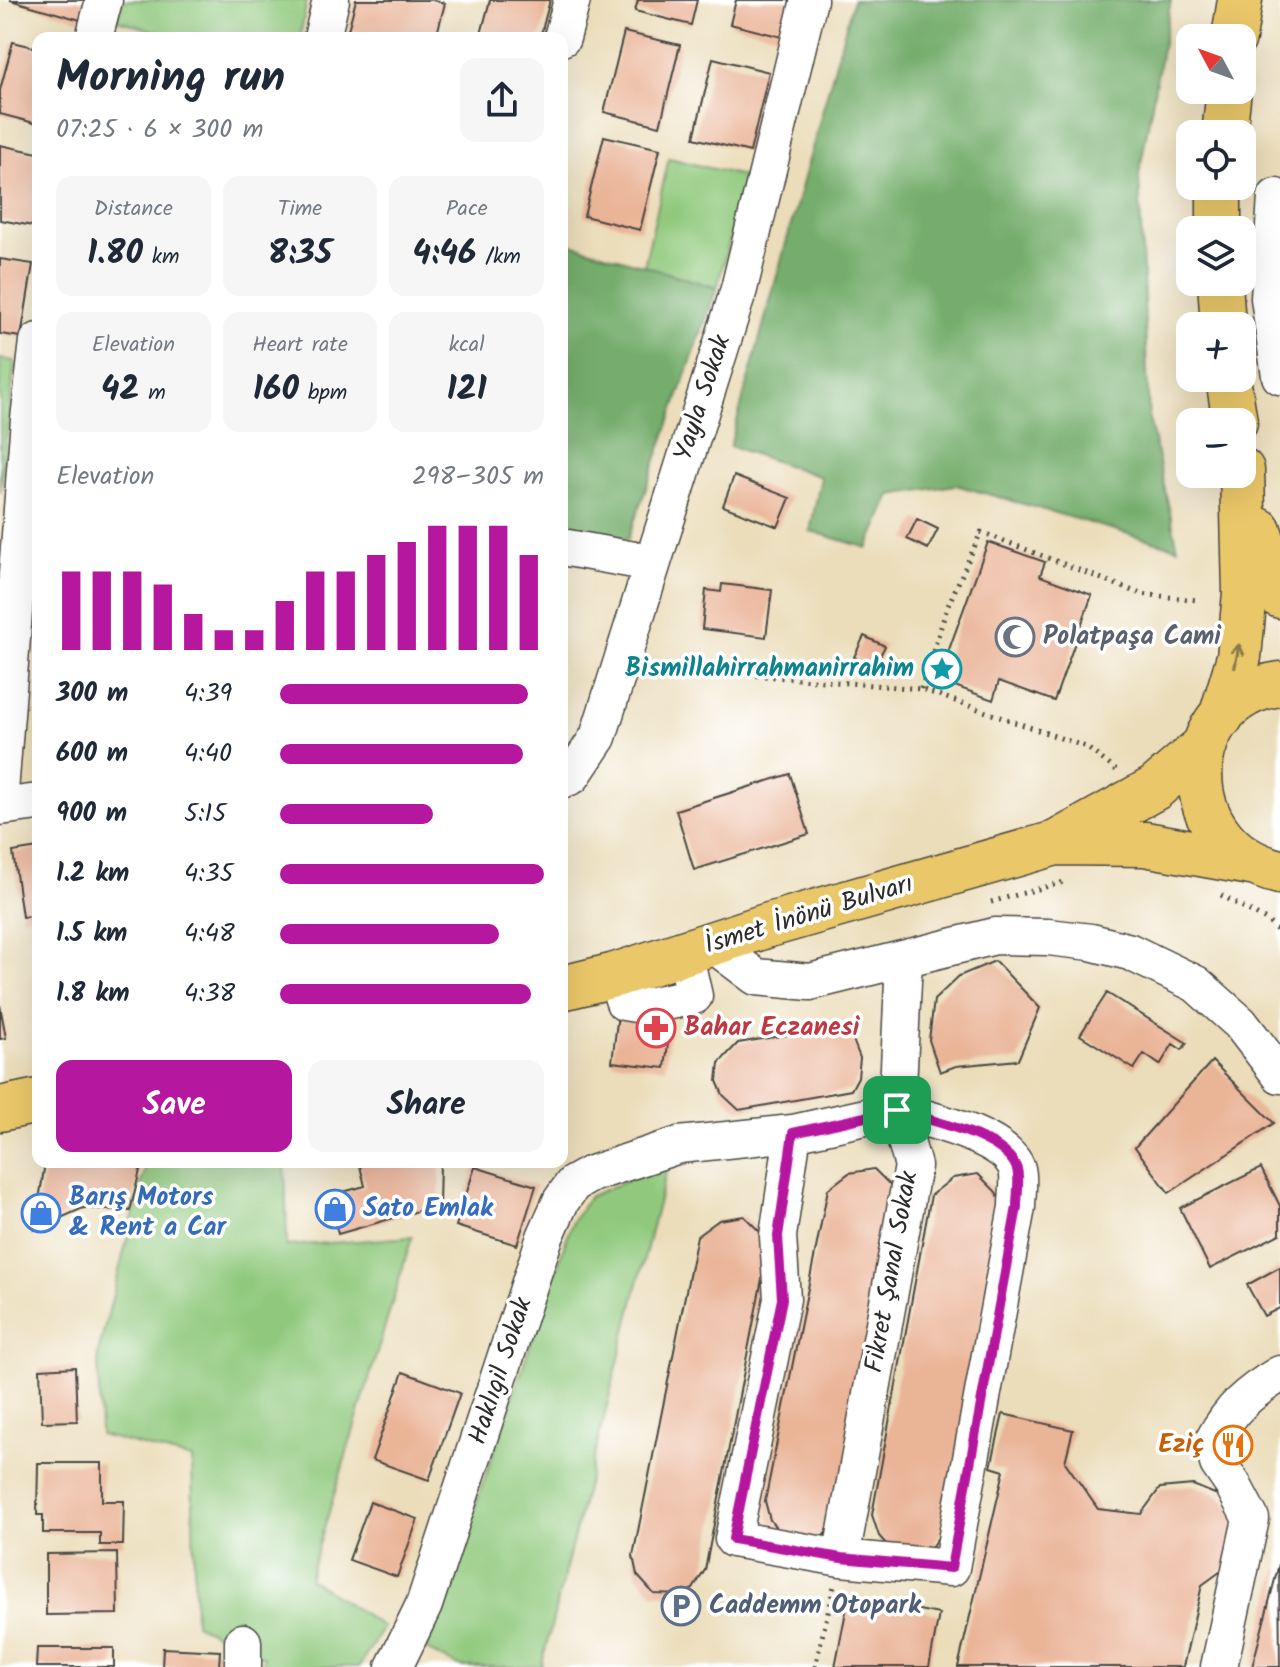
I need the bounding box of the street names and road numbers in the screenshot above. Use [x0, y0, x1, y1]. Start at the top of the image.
street label: Yayla Sokak [663, 329, 743, 467]
street label: İsmet İnönü Bulvarı [699, 863, 919, 967]
street label: Fikret Şanal Sokak [854, 1167, 931, 1376]
street label: Haklıgil Sokak [457, 1291, 545, 1450]

